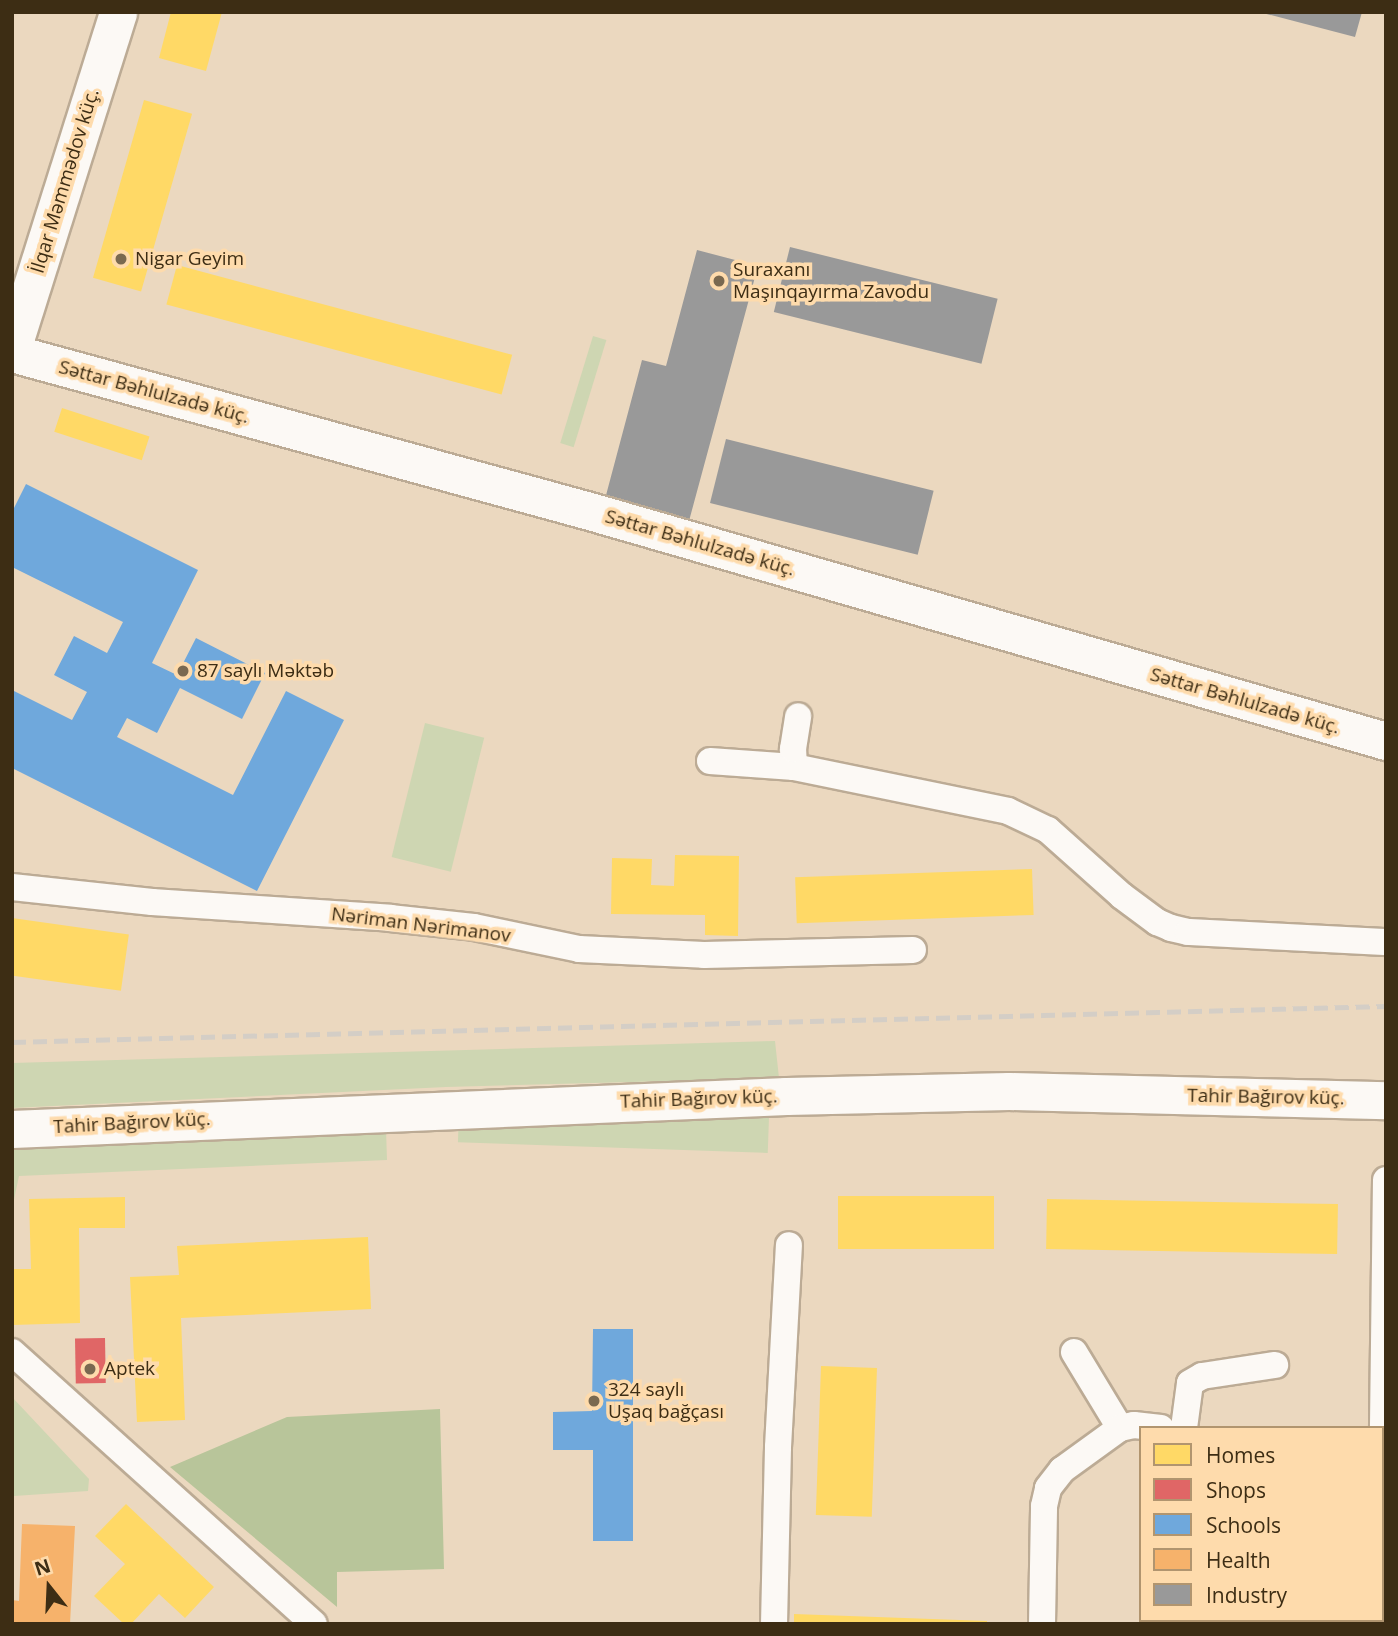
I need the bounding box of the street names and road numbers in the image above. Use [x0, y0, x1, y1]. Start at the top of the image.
street label: İlqar Məmmədov küç. [26, 86, 104, 276]
street label: Səttar Bəhlulzadə küç. [56, 356, 252, 428]
street label: Səttar Bəhlulzadə küç. [603, 505, 797, 581]
street label: Səttar Bəhlulzadə küç. [1148, 663, 1342, 739]
street label: Nəriman Nərimanov [330, 903, 512, 947]
street label: Tahir Bağırov küç. [1187, 1084, 1345, 1110]
street label: Tahir Bağırov küç. [620, 1085, 778, 1113]
street label: Tahir Bağırov küç. [53, 1107, 211, 1139]

